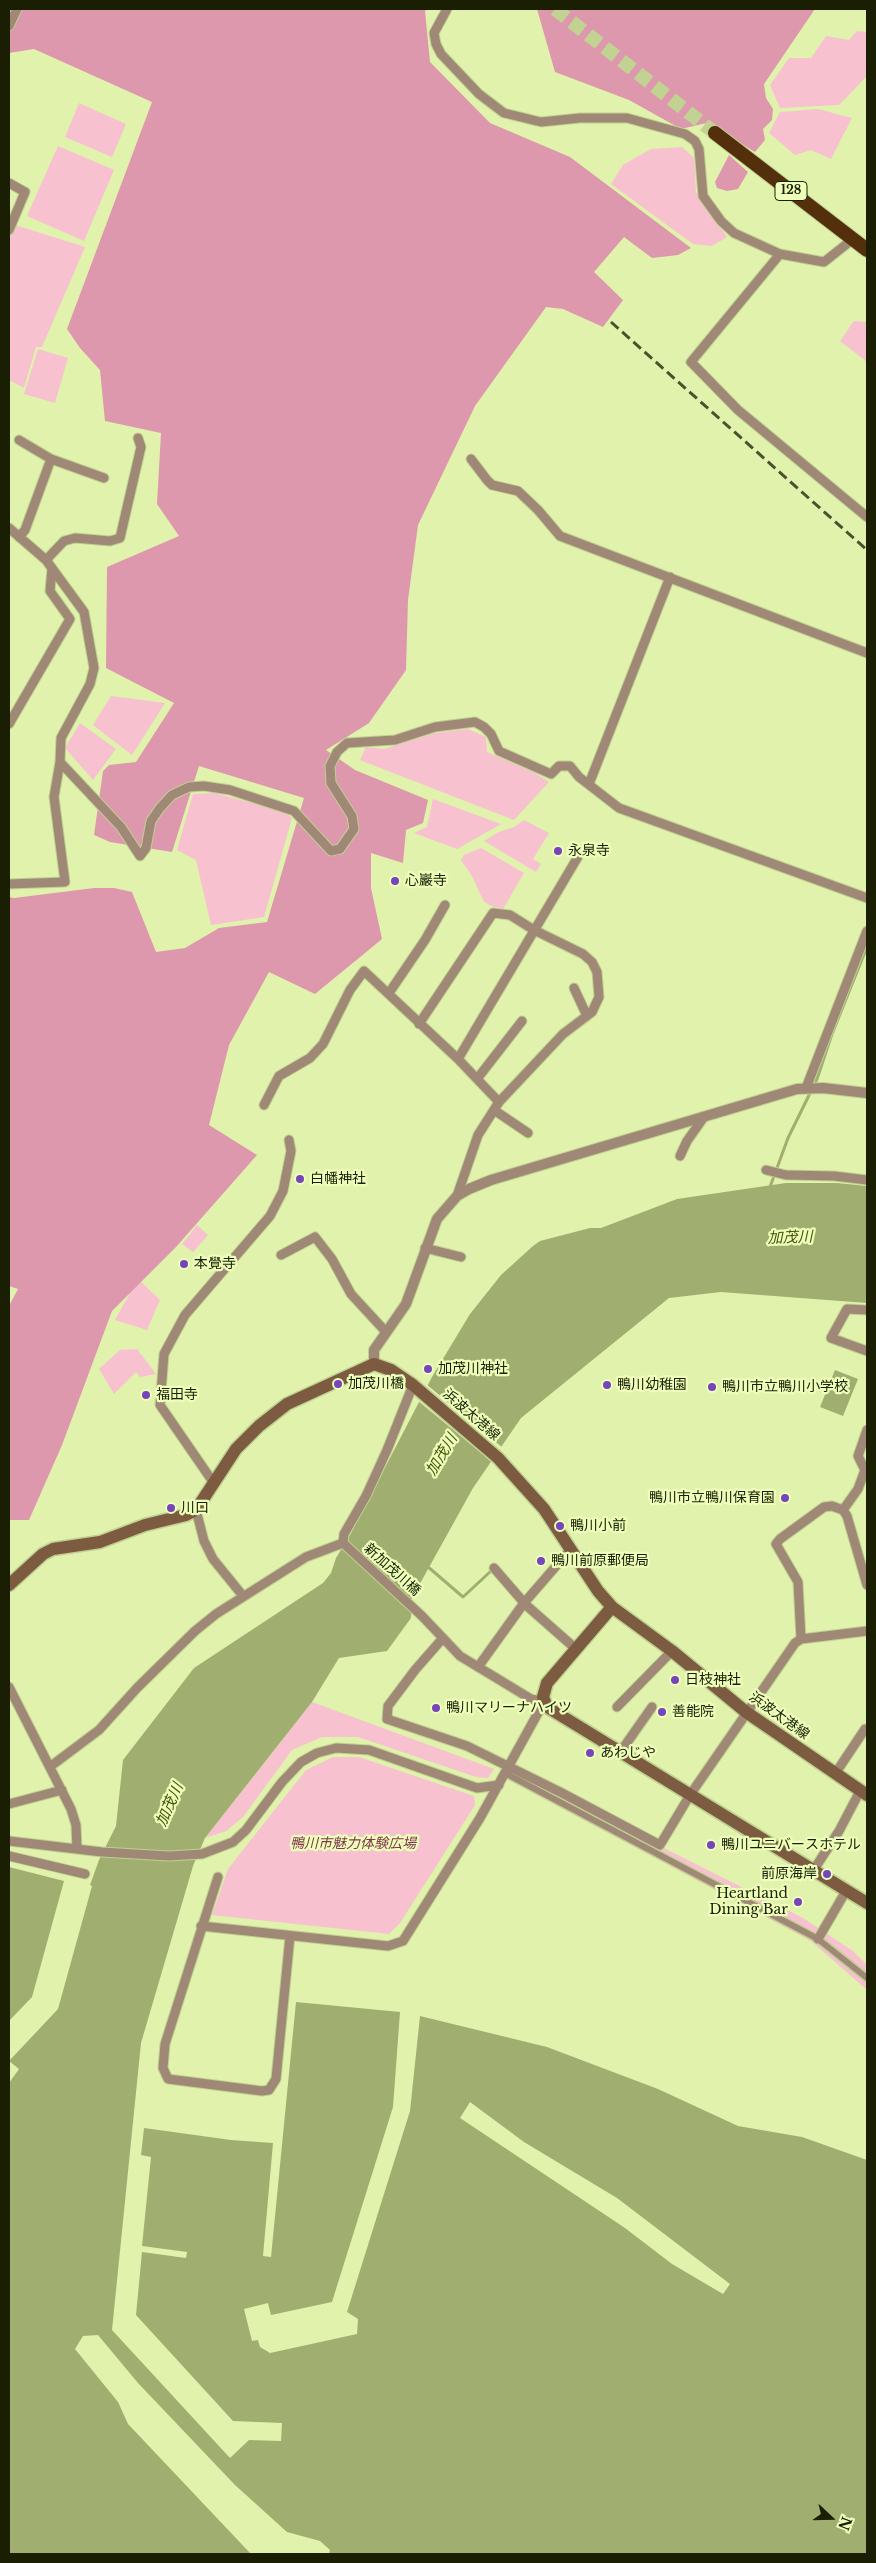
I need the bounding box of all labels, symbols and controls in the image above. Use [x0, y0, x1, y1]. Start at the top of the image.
road number: 128 [775, 182, 807, 200]
place label: 永泉寺 [568, 843, 610, 859]
marker: 永泉寺 [552, 845, 564, 857]
place label: 心巖寺 [405, 873, 447, 889]
marker: 心巖寺 [389, 875, 401, 887]
place label: 白幡神社 [310, 1171, 366, 1187]
marker: 白幡神社 [294, 1173, 306, 1185]
water label: 加茂川 [767, 1228, 813, 1248]
place label: 本覺寺 [194, 1256, 236, 1272]
marker: 本覺寺 [178, 1258, 190, 1270]
place label: 加茂川神社 [438, 1361, 508, 1377]
marker: 加茂川神社 [422, 1363, 434, 1375]
place label: 加茂川橋 [348, 1376, 404, 1392]
place label: 鴨川幼稚園 [617, 1377, 687, 1393]
marker: 加茂川橋 [332, 1378, 344, 1390]
marker: 鴨川幼稚園 [601, 1379, 613, 1391]
place label: 鴨川市立鴨川小学校 [722, 1379, 848, 1395]
marker: 鴨川市立鴨川小学校 [706, 1381, 718, 1393]
street label: 浜波太港線 [439, 1386, 503, 1444]
place label: 福田寺 [156, 1387, 198, 1403]
marker: 福田寺 [140, 1389, 152, 1401]
water label: 加茂川 [423, 1431, 461, 1479]
place label: 鴨川市立鴨川保育園 [649, 1490, 775, 1506]
marker: 鴨川市立鴨川保育園 [779, 1492, 791, 1504]
place label: 川口 [181, 1500, 209, 1516]
marker: 川口 [165, 1502, 177, 1514]
place label: 鴨川小前 [570, 1518, 626, 1534]
marker: 鴨川小前 [554, 1520, 566, 1532]
street label: 新加茂川橋 [360, 1540, 424, 1600]
place label: 鴨川前原郵便局 [551, 1553, 649, 1569]
marker: 鴨川前原郵便局 [535, 1555, 547, 1567]
place label: 日枝神社 [685, 1672, 741, 1688]
marker: 日枝神社 [669, 1674, 681, 1686]
street label: 浜波太港線 [746, 1689, 812, 1743]
place label: 鴨川マリーナハイツ [446, 1700, 572, 1716]
marker: 鴨川マリーナハイツ [430, 1702, 442, 1714]
place label: 善能院 [672, 1704, 714, 1720]
marker: 善能院 [656, 1706, 668, 1718]
place label: あわじや [600, 1745, 656, 1761]
marker: あわじや [584, 1747, 596, 1759]
water label: 加茂川 [153, 1781, 187, 1829]
park label: 鴨川市魅力体験広場 [290, 1836, 416, 1852]
place label: 鴨川ユニバースホテル [721, 1837, 861, 1853]
marker: 鴨川ユニバースホテル [705, 1839, 717, 1851]
place label: 前原海岸 [761, 1866, 817, 1882]
marker: 前原海岸 [821, 1868, 833, 1880]
place label: Heartland Dining Bar [709, 1886, 788, 1918]
marker: Heartland Dining Bar [792, 1896, 804, 1908]
north arrow [806, 2493, 856, 2543]
text: N [834, 2514, 856, 2533]

